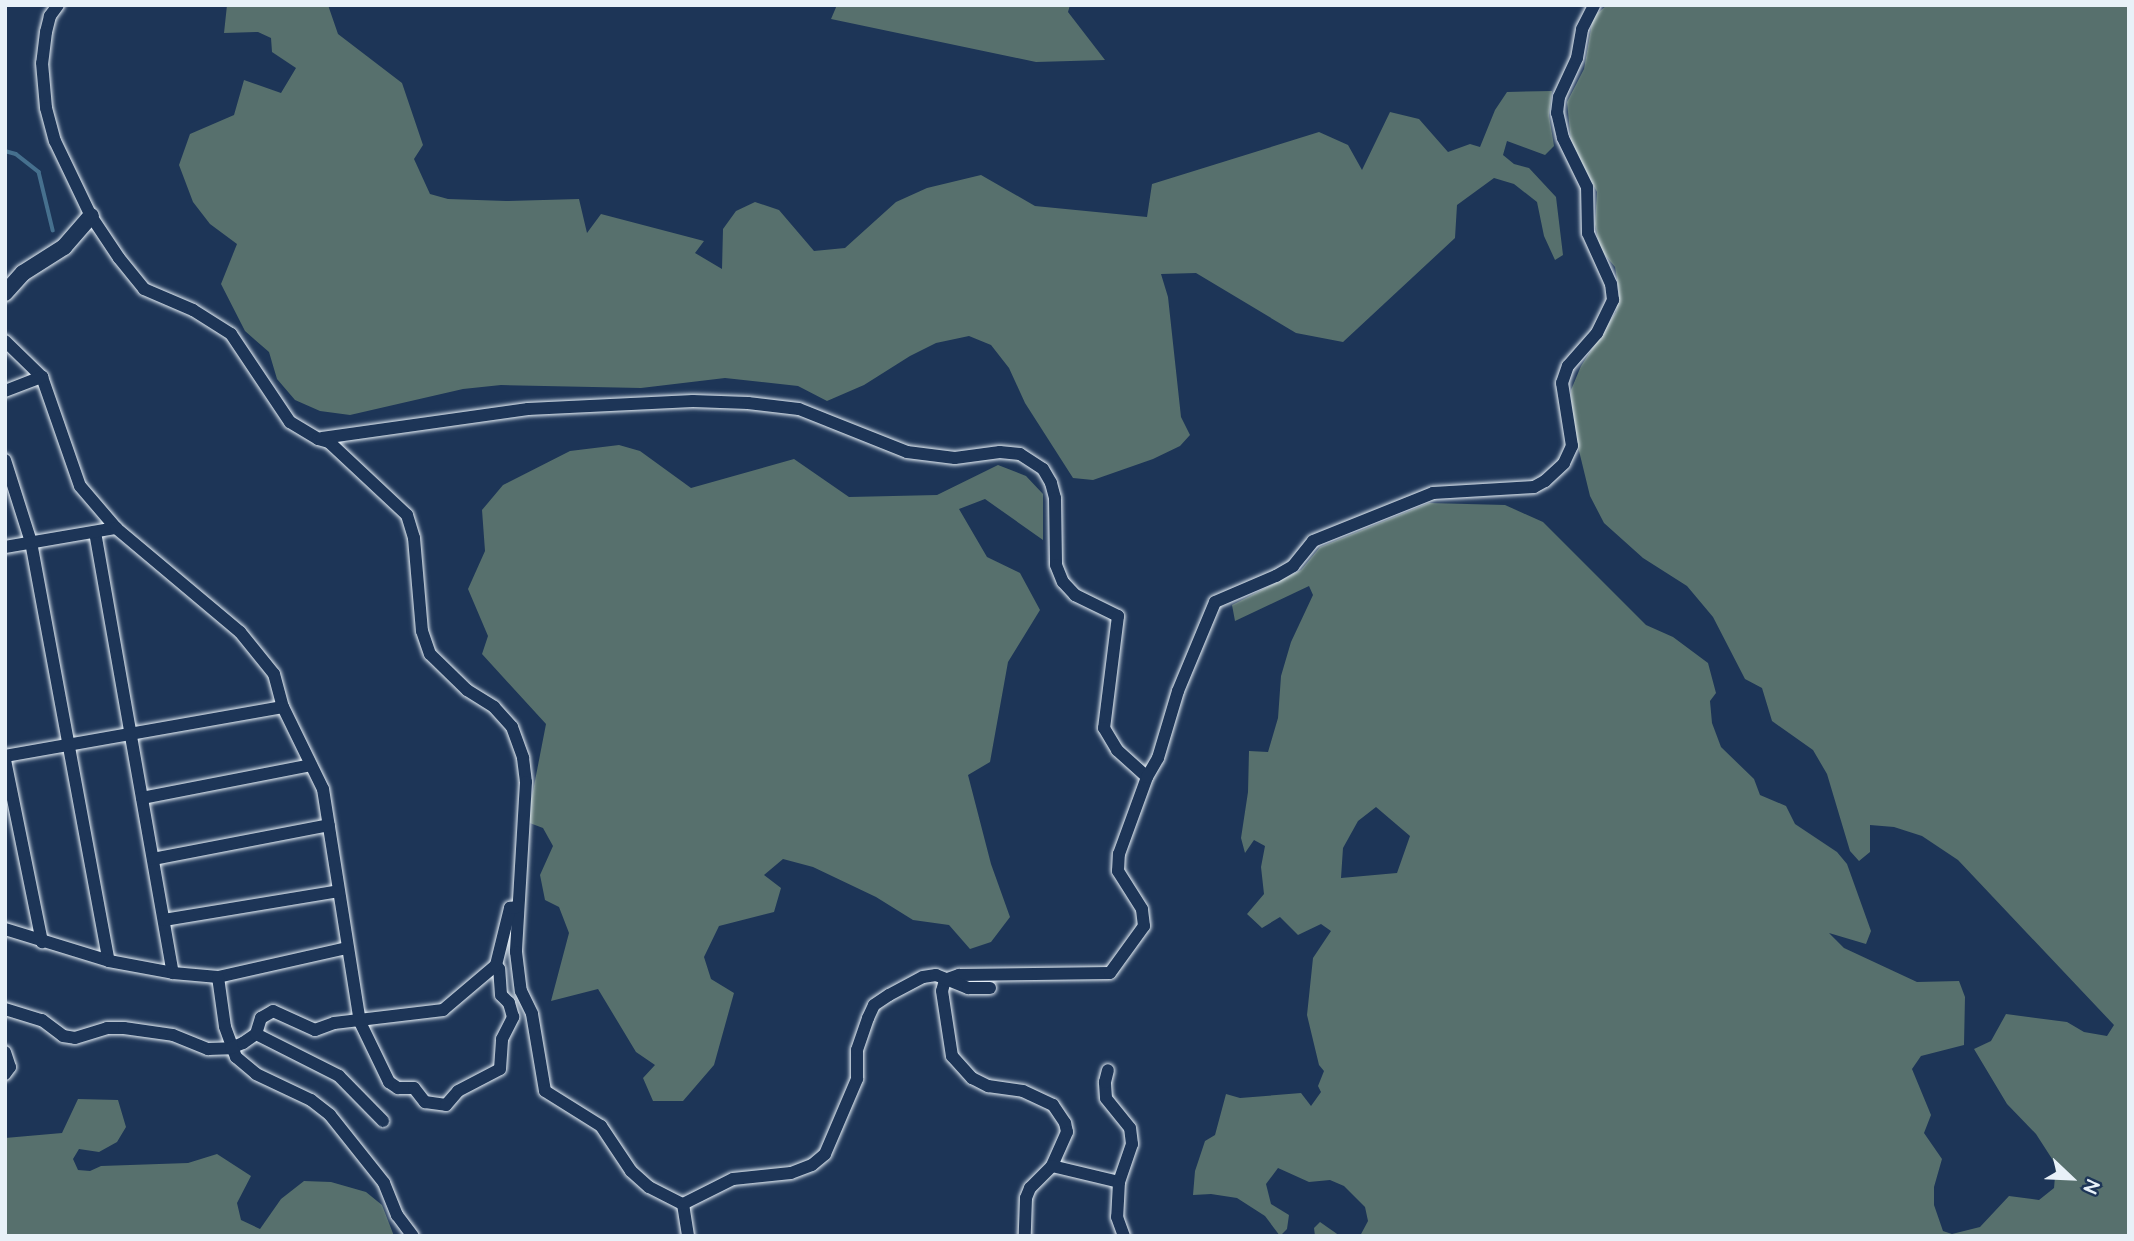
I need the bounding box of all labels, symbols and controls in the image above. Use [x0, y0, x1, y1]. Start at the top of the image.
north arrow [2036, 1143, 2106, 1213]
text: N [2076, 1176, 2106, 1197]

